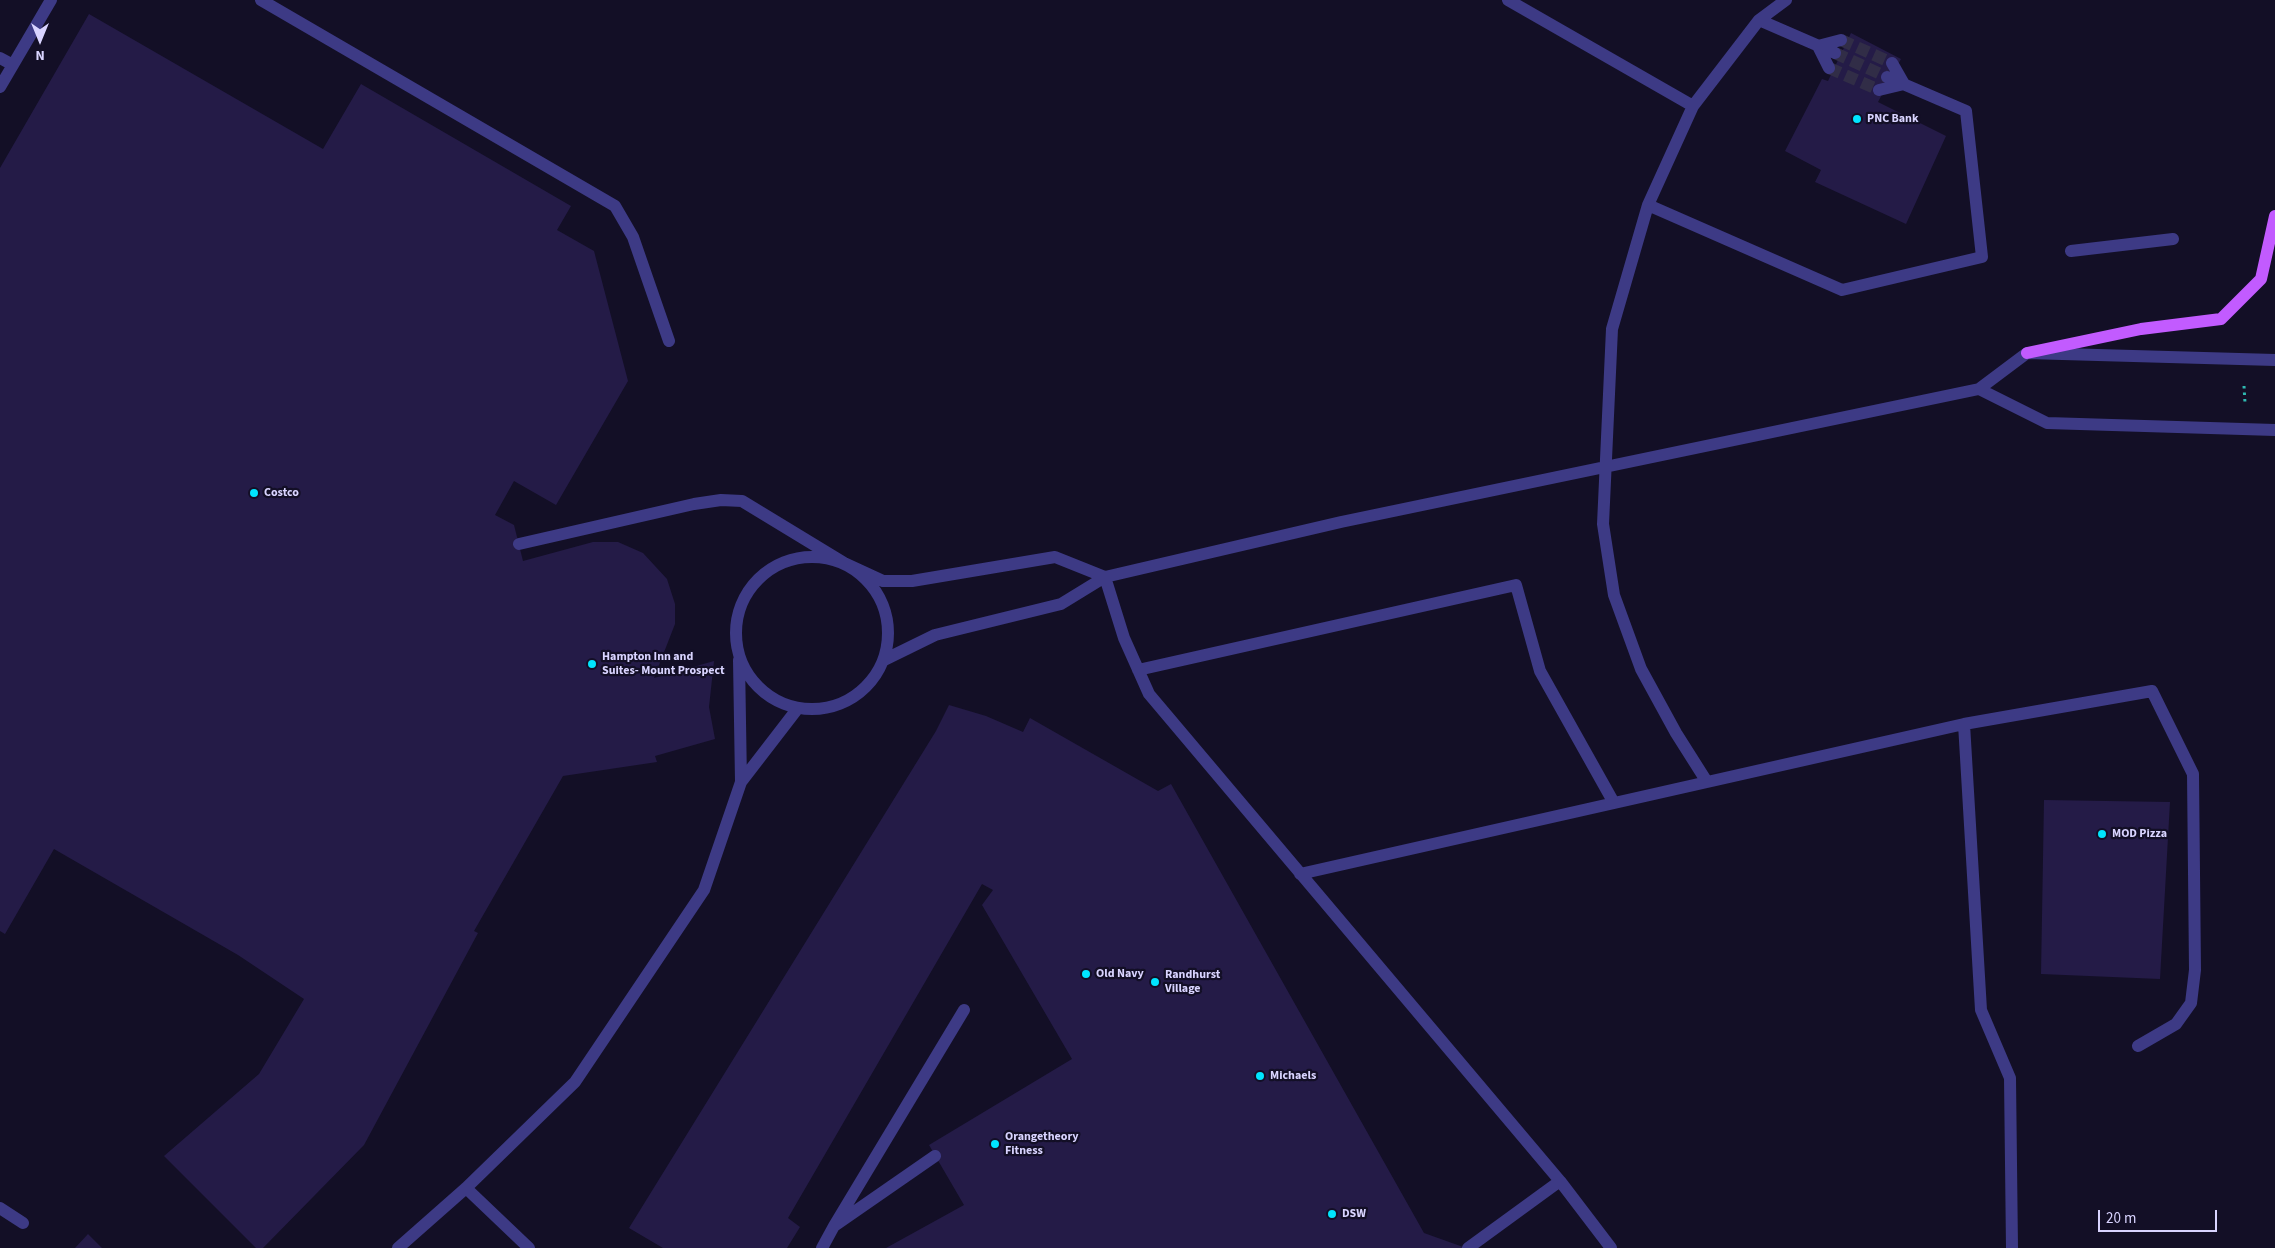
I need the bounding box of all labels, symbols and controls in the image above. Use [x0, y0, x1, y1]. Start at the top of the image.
north arrow [15, 15, 65, 65]
text: N [35, 45, 45, 65]
place label: PNC Bank [1867, 112, 1919, 126]
marker: PNC Bank [1851, 113, 1863, 125]
place label: Costco [264, 486, 299, 500]
marker: Costco [248, 487, 260, 499]
place label: Hampton Inn and Suites- Mount Prospect [602, 650, 725, 678]
marker: Hampton Inn and Suites- Mount Prospect [586, 658, 598, 670]
place label: MOD Pizza [2112, 827, 2167, 841]
marker: MOD Pizza [2096, 828, 2108, 840]
place label: Old Navy [1096, 967, 1144, 981]
marker: Old Navy [1080, 968, 1092, 980]
place label: Randhurst Village [1165, 968, 1220, 996]
marker: Randhurst Village [1149, 976, 1161, 988]
place label: Michaels [1270, 1069, 1316, 1083]
marker: Michaels [1254, 1070, 1266, 1082]
place label: Orangetheory Fitness [1005, 1130, 1079, 1158]
marker: Orangetheory Fitness [989, 1138, 1001, 1150]
scale bar [2100, 1200, 2219, 1232]
place label: DSW [1342, 1207, 1366, 1221]
marker: DSW [1326, 1208, 1338, 1220]
text: 20 m [2106, 1208, 2136, 1229]

